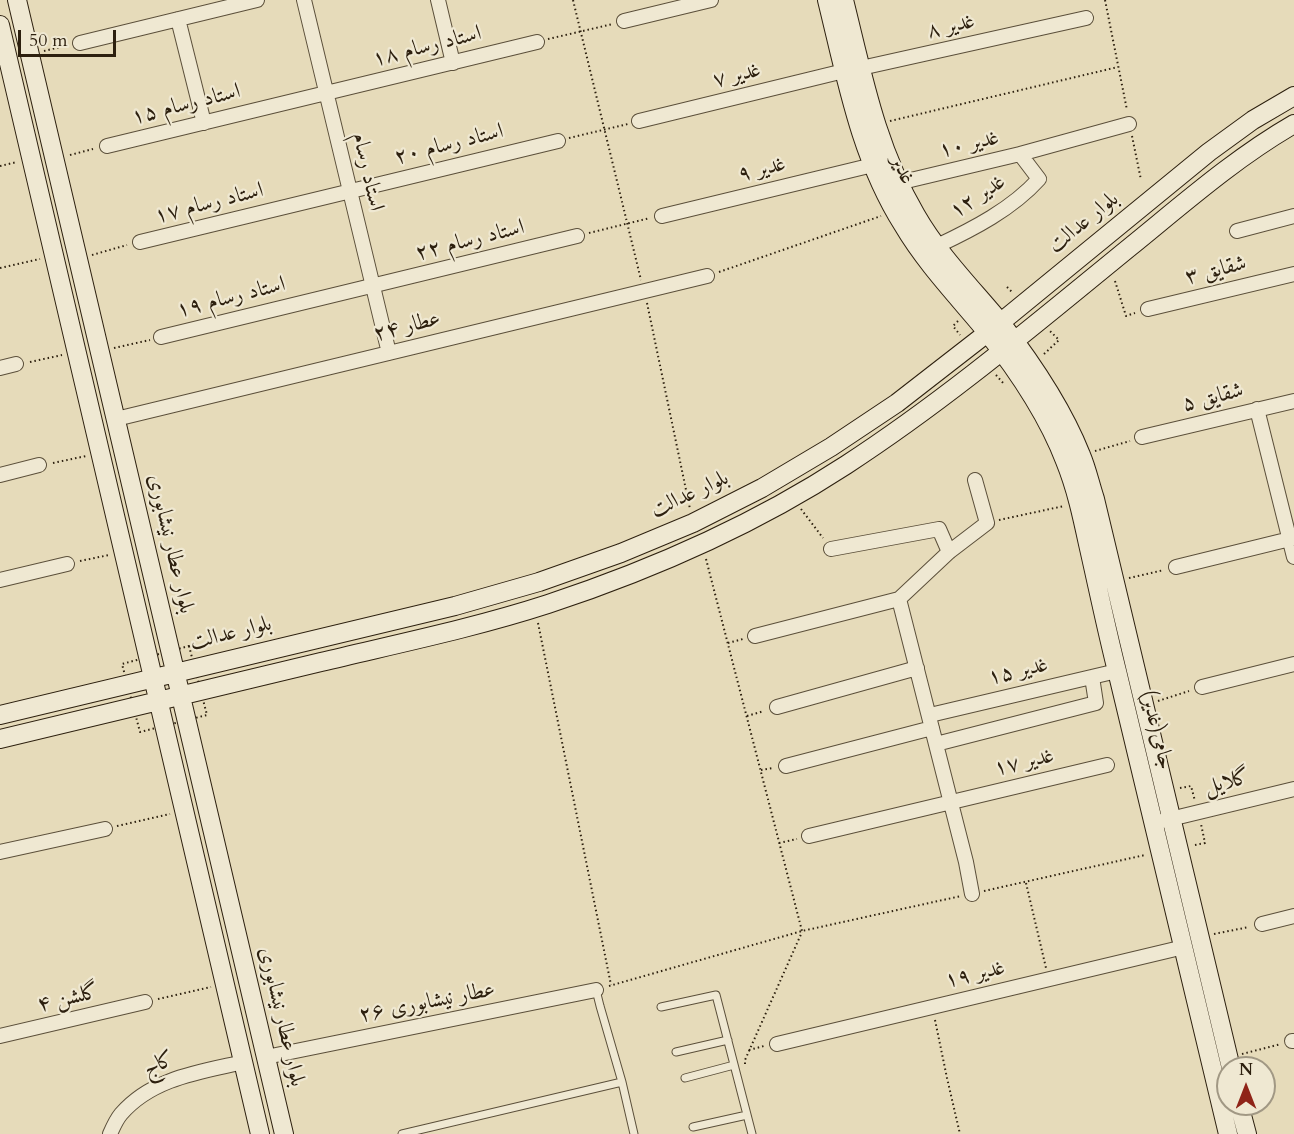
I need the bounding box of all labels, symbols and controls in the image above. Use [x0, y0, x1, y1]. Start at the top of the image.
street label: غدیر ۸ [925, 9, 977, 45]
scale bar [21, 18, 118, 56]
street label: استاد رسام ۱۸ [370, 21, 484, 73]
text: 50 m [29, 28, 68, 53]
street label: غدیر ۷ [710, 57, 764, 95]
street label: استاد رسام ۱۵ [129, 79, 243, 131]
street label: استاد رسام ۲۰ [392, 119, 506, 171]
street label: غدیر ۱۰ [936, 125, 1002, 165]
street label: استاد رسام [345, 130, 389, 214]
street label: غدیر ۹ [735, 151, 789, 189]
street label: غدیر [884, 151, 920, 189]
street label: غدیر ۱۲ [945, 169, 1011, 225]
street label: استاد رسام ۱۷ [152, 178, 266, 230]
street label: بلوار عدالت [1043, 187, 1125, 259]
street label: استاد رسام ۲۲ [413, 215, 527, 267]
street label: شقایق ۳ [1183, 251, 1249, 291]
street label: استاد رسام ۱۹ [174, 272, 288, 324]
street label: عطار ۲۴ [371, 306, 443, 348]
street label: شقایق ۵ [1180, 378, 1246, 418]
street label: بلوار عدالت [647, 465, 733, 525]
street label: بلوار عطار نیشابوری [141, 472, 199, 616]
street label: بلوار عدالت [187, 611, 275, 657]
street label: غدیر ۱۵ [985, 652, 1051, 692]
street label: جامی(غدیر) [1133, 688, 1179, 772]
street label: غدیر ۱۷ [991, 743, 1057, 783]
street label: گلایل [1202, 765, 1252, 801]
street label: بلوار عطار نیشابوری [252, 945, 310, 1089]
street label: غدیر ۱۹ [942, 955, 1008, 995]
street label: عطار نیشابوری ۲۶ [357, 977, 497, 1029]
street label: گلشن ۴ [35, 979, 101, 1019]
street label: کاج [139, 1047, 179, 1083]
north arrow [1216, 1056, 1276, 1116]
text: N [1239, 1059, 1253, 1081]

